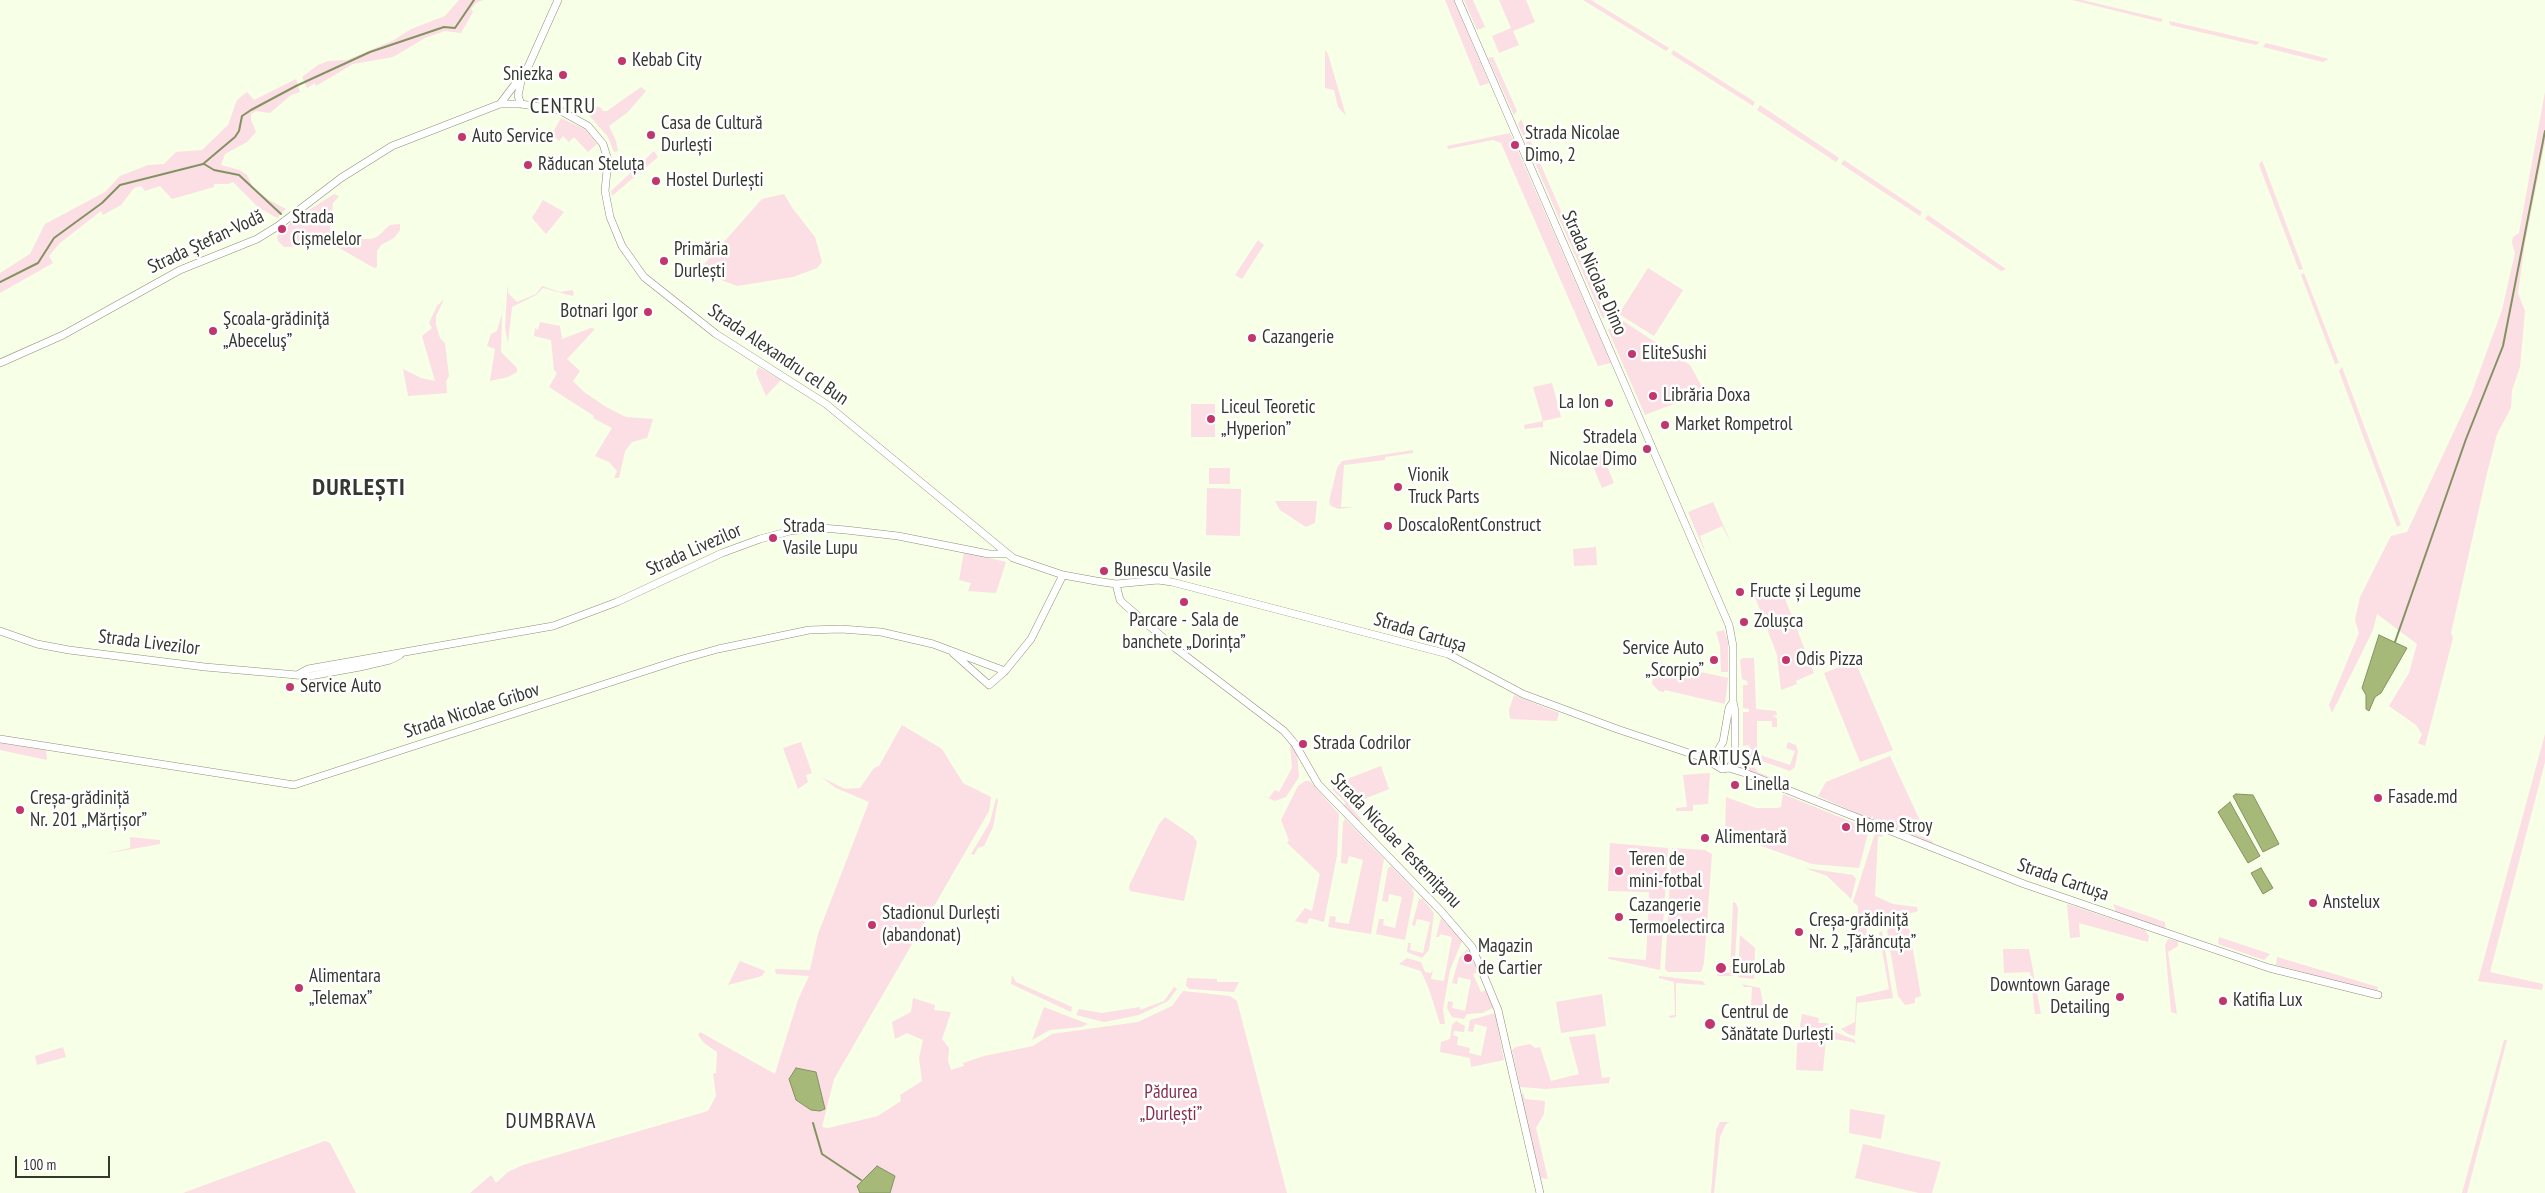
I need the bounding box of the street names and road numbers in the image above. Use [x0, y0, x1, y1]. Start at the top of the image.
street label: Strada Ștefan-Vodă [144, 205, 268, 279]
street label: Strada Nicolae Dimo [1556, 207, 1632, 339]
street label: Strada Alexandru cel Bun [703, 300, 853, 410]
street label: Strada Livezilor [643, 519, 745, 581]
street label: Strada Cartușa [1371, 608, 1469, 658]
street label: Strada Livezilor [97, 625, 201, 661]
street label: Strada Nicolae Gribov [401, 678, 543, 744]
street label: Strada Nicolae Testemițanu [1326, 769, 1466, 913]
street label: Strada Cartușa [2014, 854, 2112, 906]

